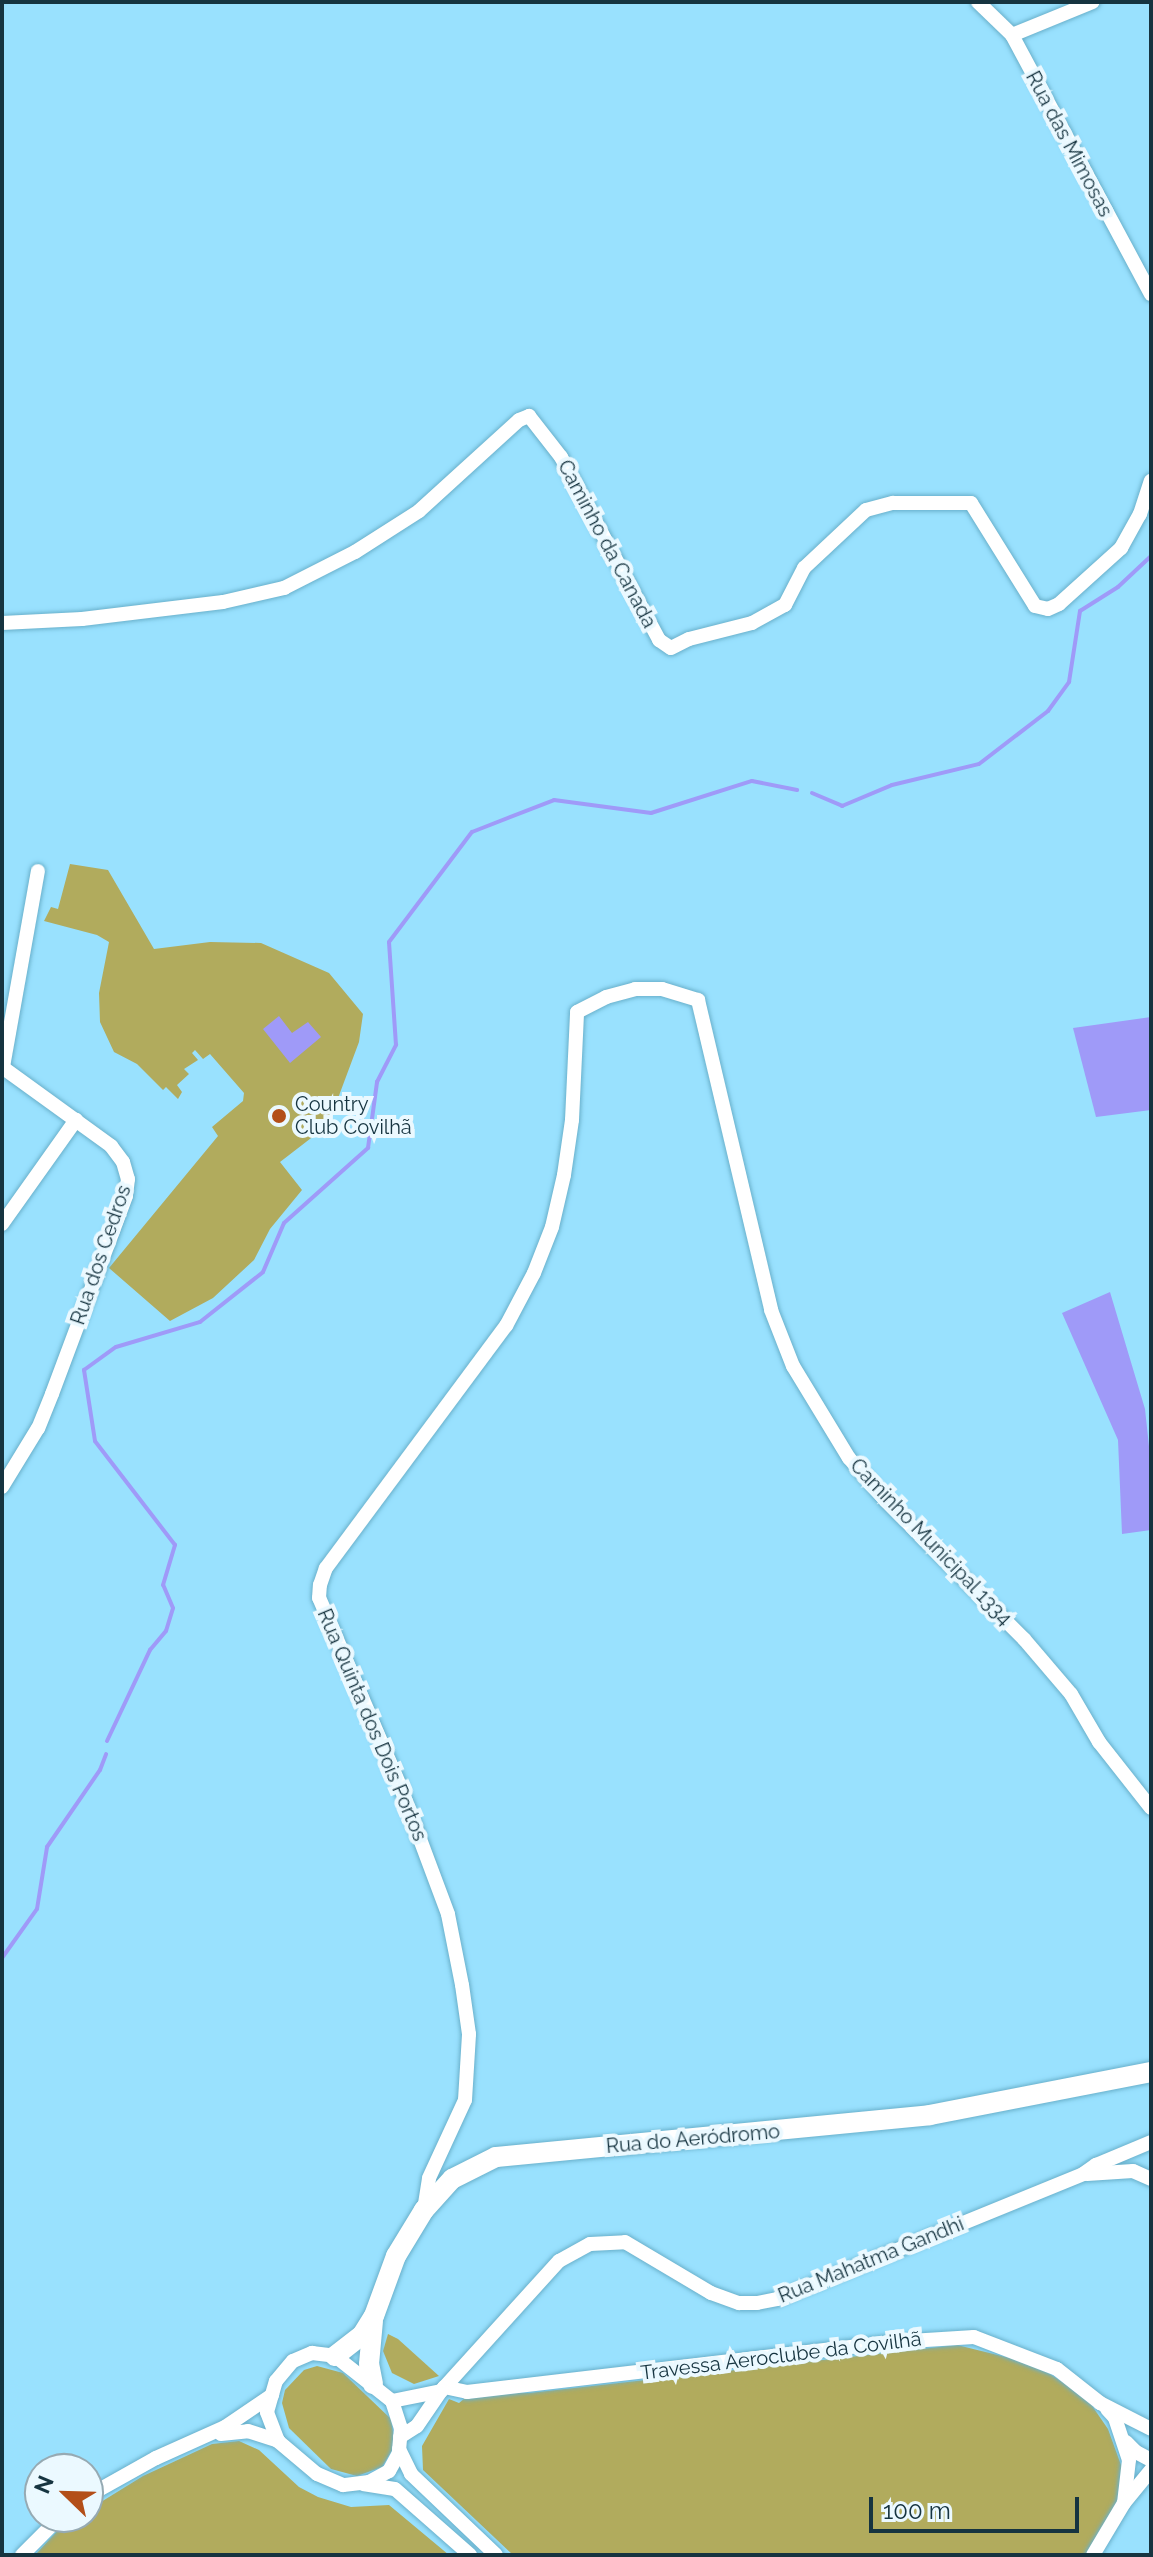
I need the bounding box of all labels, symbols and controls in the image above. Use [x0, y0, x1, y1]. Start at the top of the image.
street label: Rua das Mimosas [1021, 67, 1117, 221]
street label: Caminho da Canada [553, 456, 661, 632]
place label: Country Club Covilhã [295, 1092, 412, 1139]
marker: Country Club Covilhã [270, 1107, 288, 1125]
street label: Rua dos Cedros [66, 1182, 136, 1328]
street label: Caminho Municipal 1334 [845, 1453, 1017, 1631]
street label: Rua Quinta dos Dois Portos [312, 1605, 432, 1845]
street label: Rua do Aeródromo [605, 2119, 781, 2159]
street label: Rua Mahatma Gandhi [775, 2212, 967, 2308]
street label: Travessa Aeroclube da Covilhã [639, 2327, 923, 2385]
north arrow [24, 2453, 104, 2533]
text: N [28, 2472, 59, 2497]
scale bar [873, 2481, 1083, 2531]
text: 100 m [883, 2496, 951, 2525]

